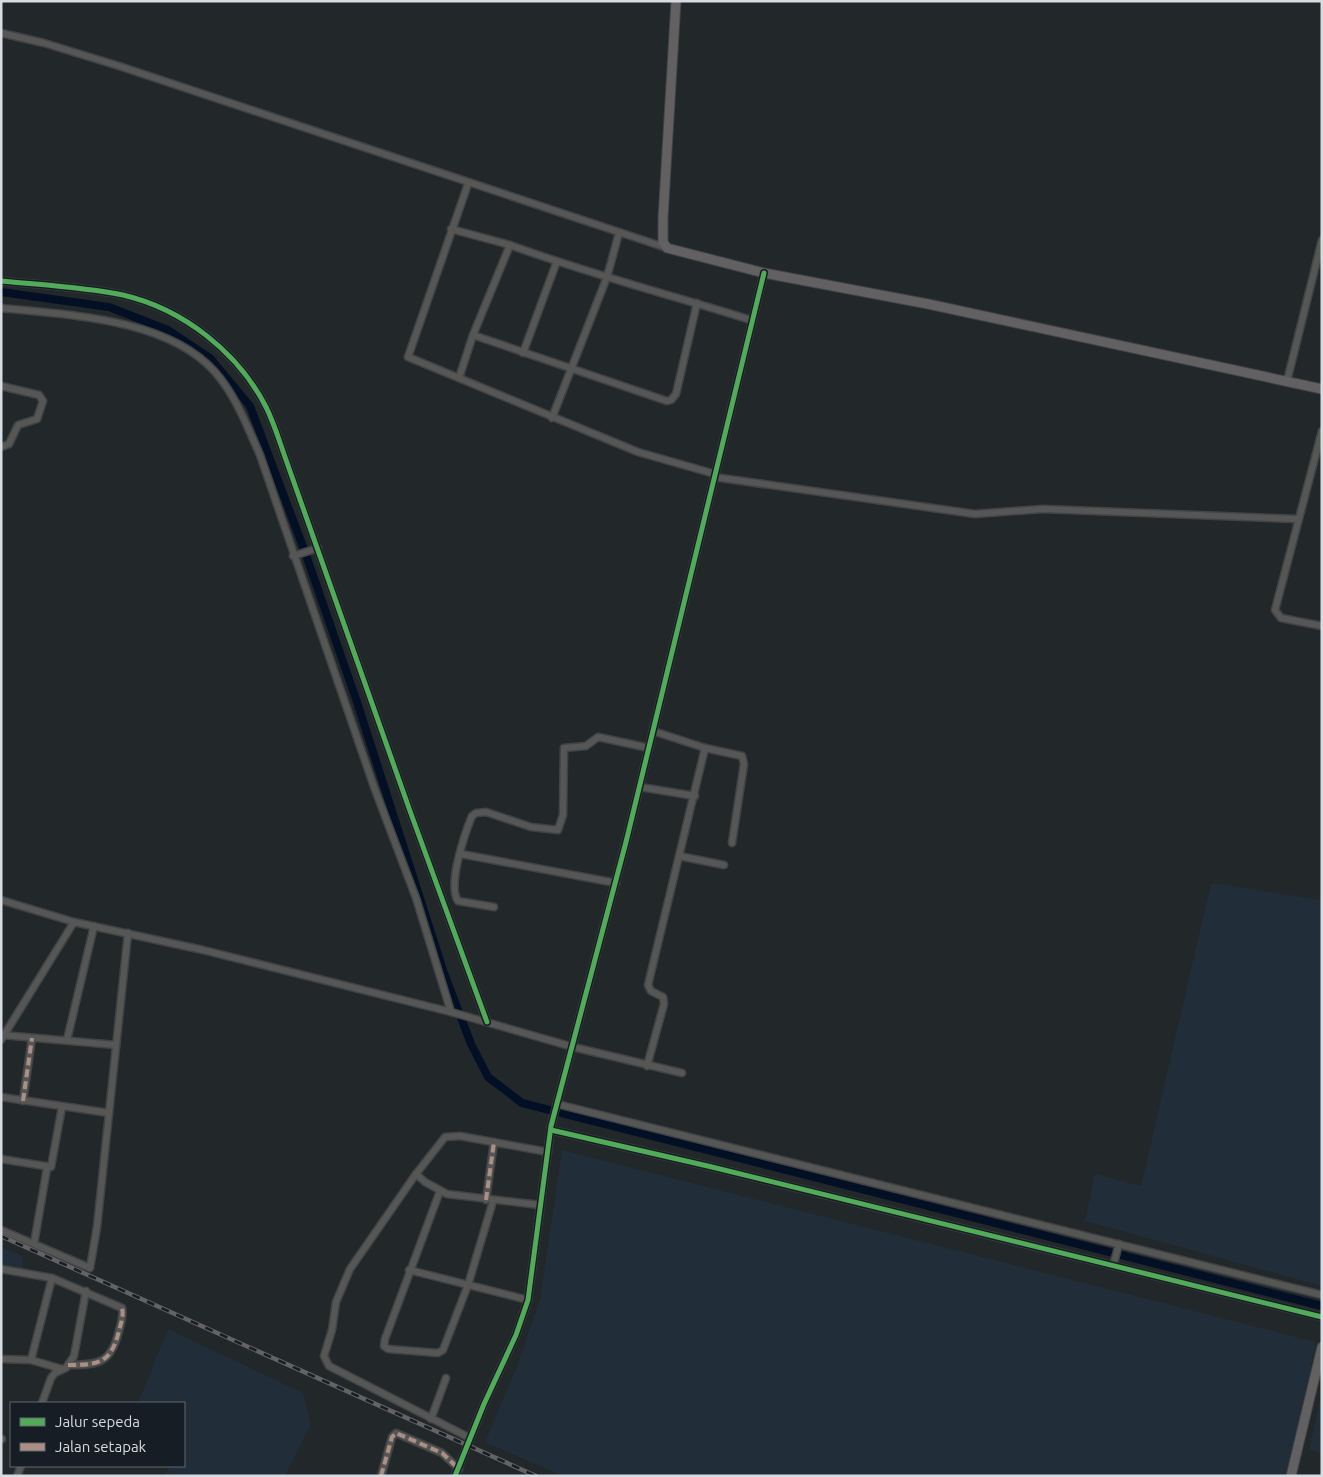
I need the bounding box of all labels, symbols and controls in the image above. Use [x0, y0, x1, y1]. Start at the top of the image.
legend [10, 1402, 185, 1467]
text: Jalur sepeda [55, 1413, 140, 1430]
text: Jalan setapak [55, 1438, 147, 1455]

